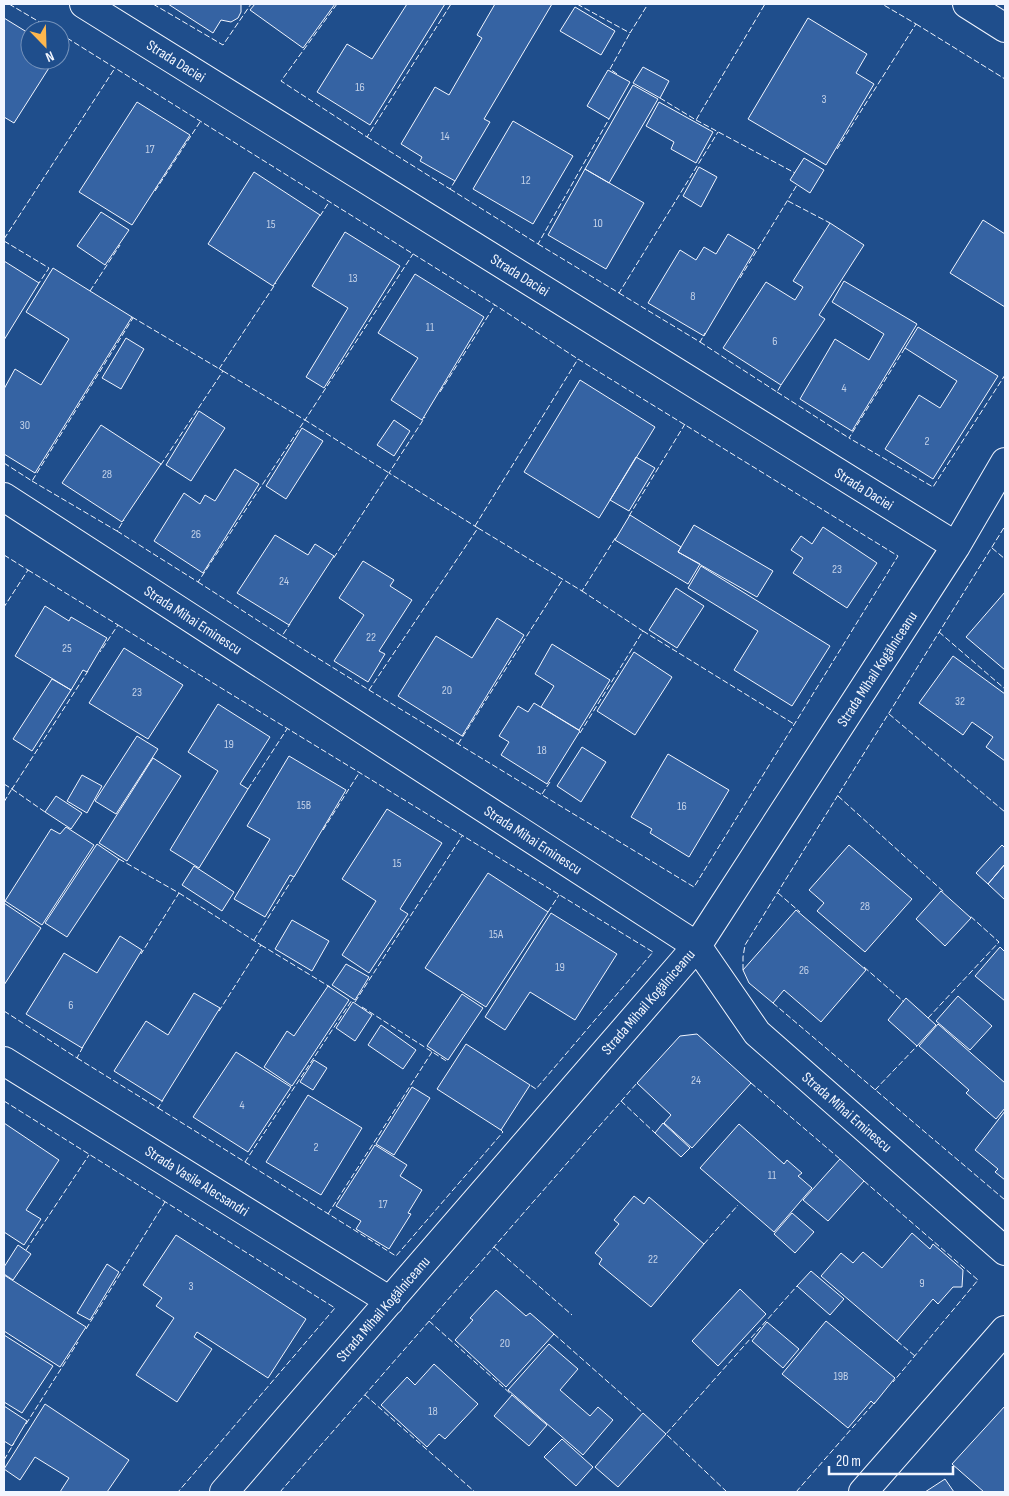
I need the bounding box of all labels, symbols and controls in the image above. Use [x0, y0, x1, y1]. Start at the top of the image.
north arrow [20, 20, 70, 70]
street label: Strada Daciei [143, 36, 209, 87]
text: N [43, 47, 57, 66]
house number: 16 [355, 80, 365, 95]
house number: 3 [821, 92, 827, 107]
house number: 14 [440, 129, 450, 144]
house number: 17 [146, 142, 155, 157]
house number: 12 [521, 173, 531, 188]
house number: 10 [593, 216, 603, 231]
house number: 15 [266, 217, 276, 232]
street label: Strada Daciei [487, 250, 553, 301]
house number: 13 [348, 271, 358, 286]
house number: 8 [690, 289, 696, 304]
house number: 11 [426, 320, 435, 335]
house number: 6 [772, 334, 778, 349]
house number: 4 [841, 381, 847, 396]
house number: 30 [20, 418, 30, 433]
house number: 2 [925, 434, 930, 449]
street label: Strada Daciei [831, 464, 897, 515]
house number: 28 [102, 467, 112, 482]
house number: 26 [191, 527, 201, 542]
house number: 23 [832, 562, 842, 577]
house number: 24 [279, 574, 289, 589]
street label: Strada Mihai Eminescu [140, 582, 245, 659]
street label: Strada Mihail Kogălniceanu [833, 608, 922, 731]
house number: 22 [366, 630, 376, 645]
house number: 25 [62, 641, 72, 656]
house number: 20 [442, 683, 452, 698]
house number: 23 [132, 685, 142, 700]
house number: 32 [955, 694, 965, 709]
house number: 19 [224, 737, 234, 752]
house number: 18 [537, 743, 547, 758]
house number: 15B [297, 798, 311, 813]
house number: 16 [677, 799, 687, 814]
street label: Strada Mihai Eminescu [480, 802, 585, 879]
house number: 15 [392, 856, 402, 871]
house number: 28 [860, 899, 870, 914]
house number: 15A [489, 927, 504, 942]
street label: Strada Mihail Kogălniceanu [597, 946, 699, 1059]
house number: 19 [555, 960, 565, 975]
house number: 26 [799, 963, 809, 978]
house number: 6 [68, 998, 74, 1013]
street label: Strada Mihai Eminescu [798, 1068, 896, 1157]
house number: 24 [691, 1073, 701, 1088]
house number: 4 [239, 1098, 245, 1113]
house number: 2 [314, 1140, 319, 1155]
street label: Strada Vasile Alecsandri [141, 1142, 252, 1221]
house number: 11 [768, 1168, 777, 1183]
house number: 17 [379, 1197, 388, 1212]
house number: 22 [648, 1252, 658, 1267]
street label: Strada Mihail Kogălniceanu [332, 1253, 434, 1366]
house number: 9 [919, 1276, 925, 1291]
house number: 3 [188, 1279, 194, 1294]
house number: 20 [500, 1336, 510, 1351]
house number: 19B [834, 1369, 848, 1384]
house number: 18 [428, 1404, 438, 1419]
scale bar [829, 1444, 953, 1476]
text: 20 m [836, 1452, 861, 1471]

